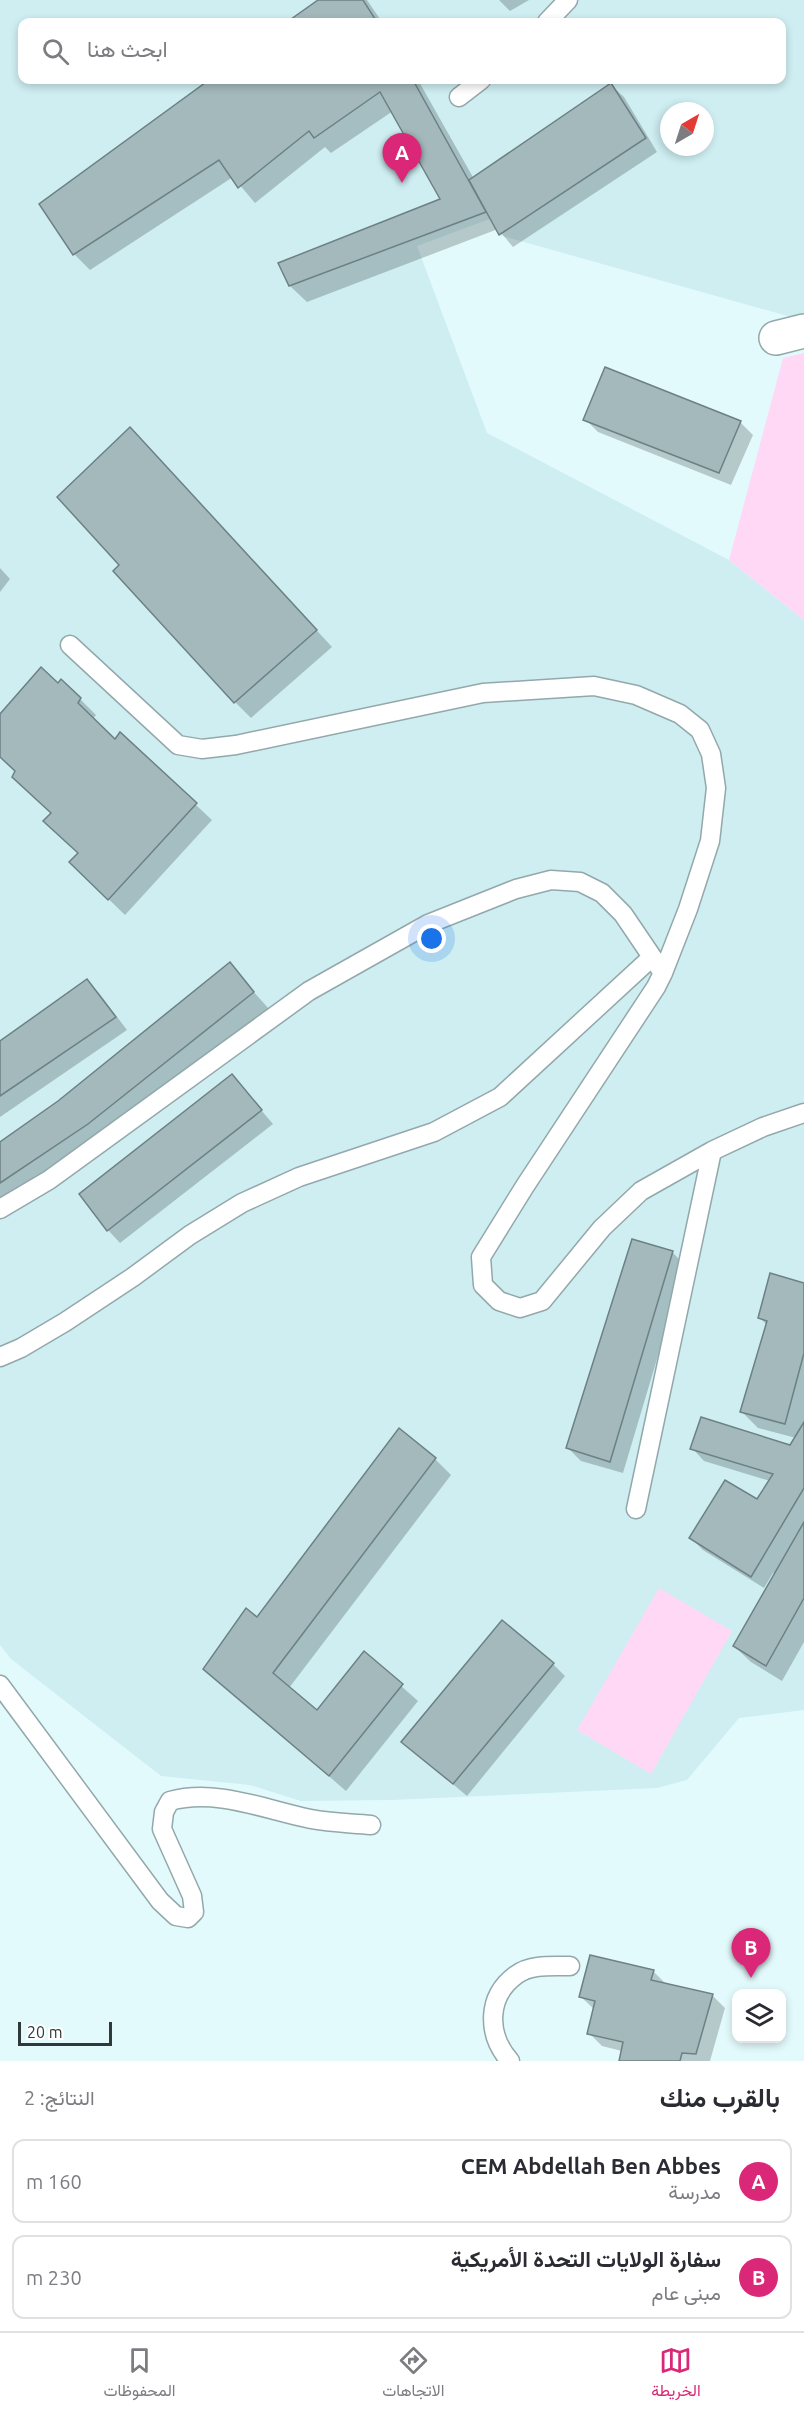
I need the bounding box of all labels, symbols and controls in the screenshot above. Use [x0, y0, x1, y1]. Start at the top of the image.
search box [18, 18, 786, 84]
icon: search [39, 35, 72, 68]
text: ابحث هنا [87, 36, 168, 61]
north arrow [660, 102, 714, 156]
pin: A [382, 134, 422, 183]
your location [417, 924, 446, 953]
pin: B [732, 1928, 771, 1978]
map controls [732, 1989, 786, 2043]
button: layers [732, 1989, 786, 2043]
scale bar [18, 2019, 112, 2046]
text: 20 m [27, 2023, 63, 2041]
text: بالقرب منك [660, 2083, 780, 2112]
text: النتائج: 2 [24, 2086, 95, 2109]
text: CEM Abdellah Ben Abbes [461, 2153, 721, 2178]
text: 160 m [26, 2170, 82, 2193]
text: A [751, 2170, 766, 2193]
text: مدرسة [668, 2180, 721, 2203]
text: سفارة الولايات التحدة الأمريكية [451, 2246, 721, 2271]
text: 230 m [26, 2266, 82, 2289]
text: B [752, 2266, 765, 2289]
text: مبنى عام [652, 2281, 721, 2304]
tab: المحفوظات [103, 2344, 176, 2405]
tab: الاتجاهات [382, 2344, 444, 2405]
tab: الخريطة [651, 2344, 701, 2405]

